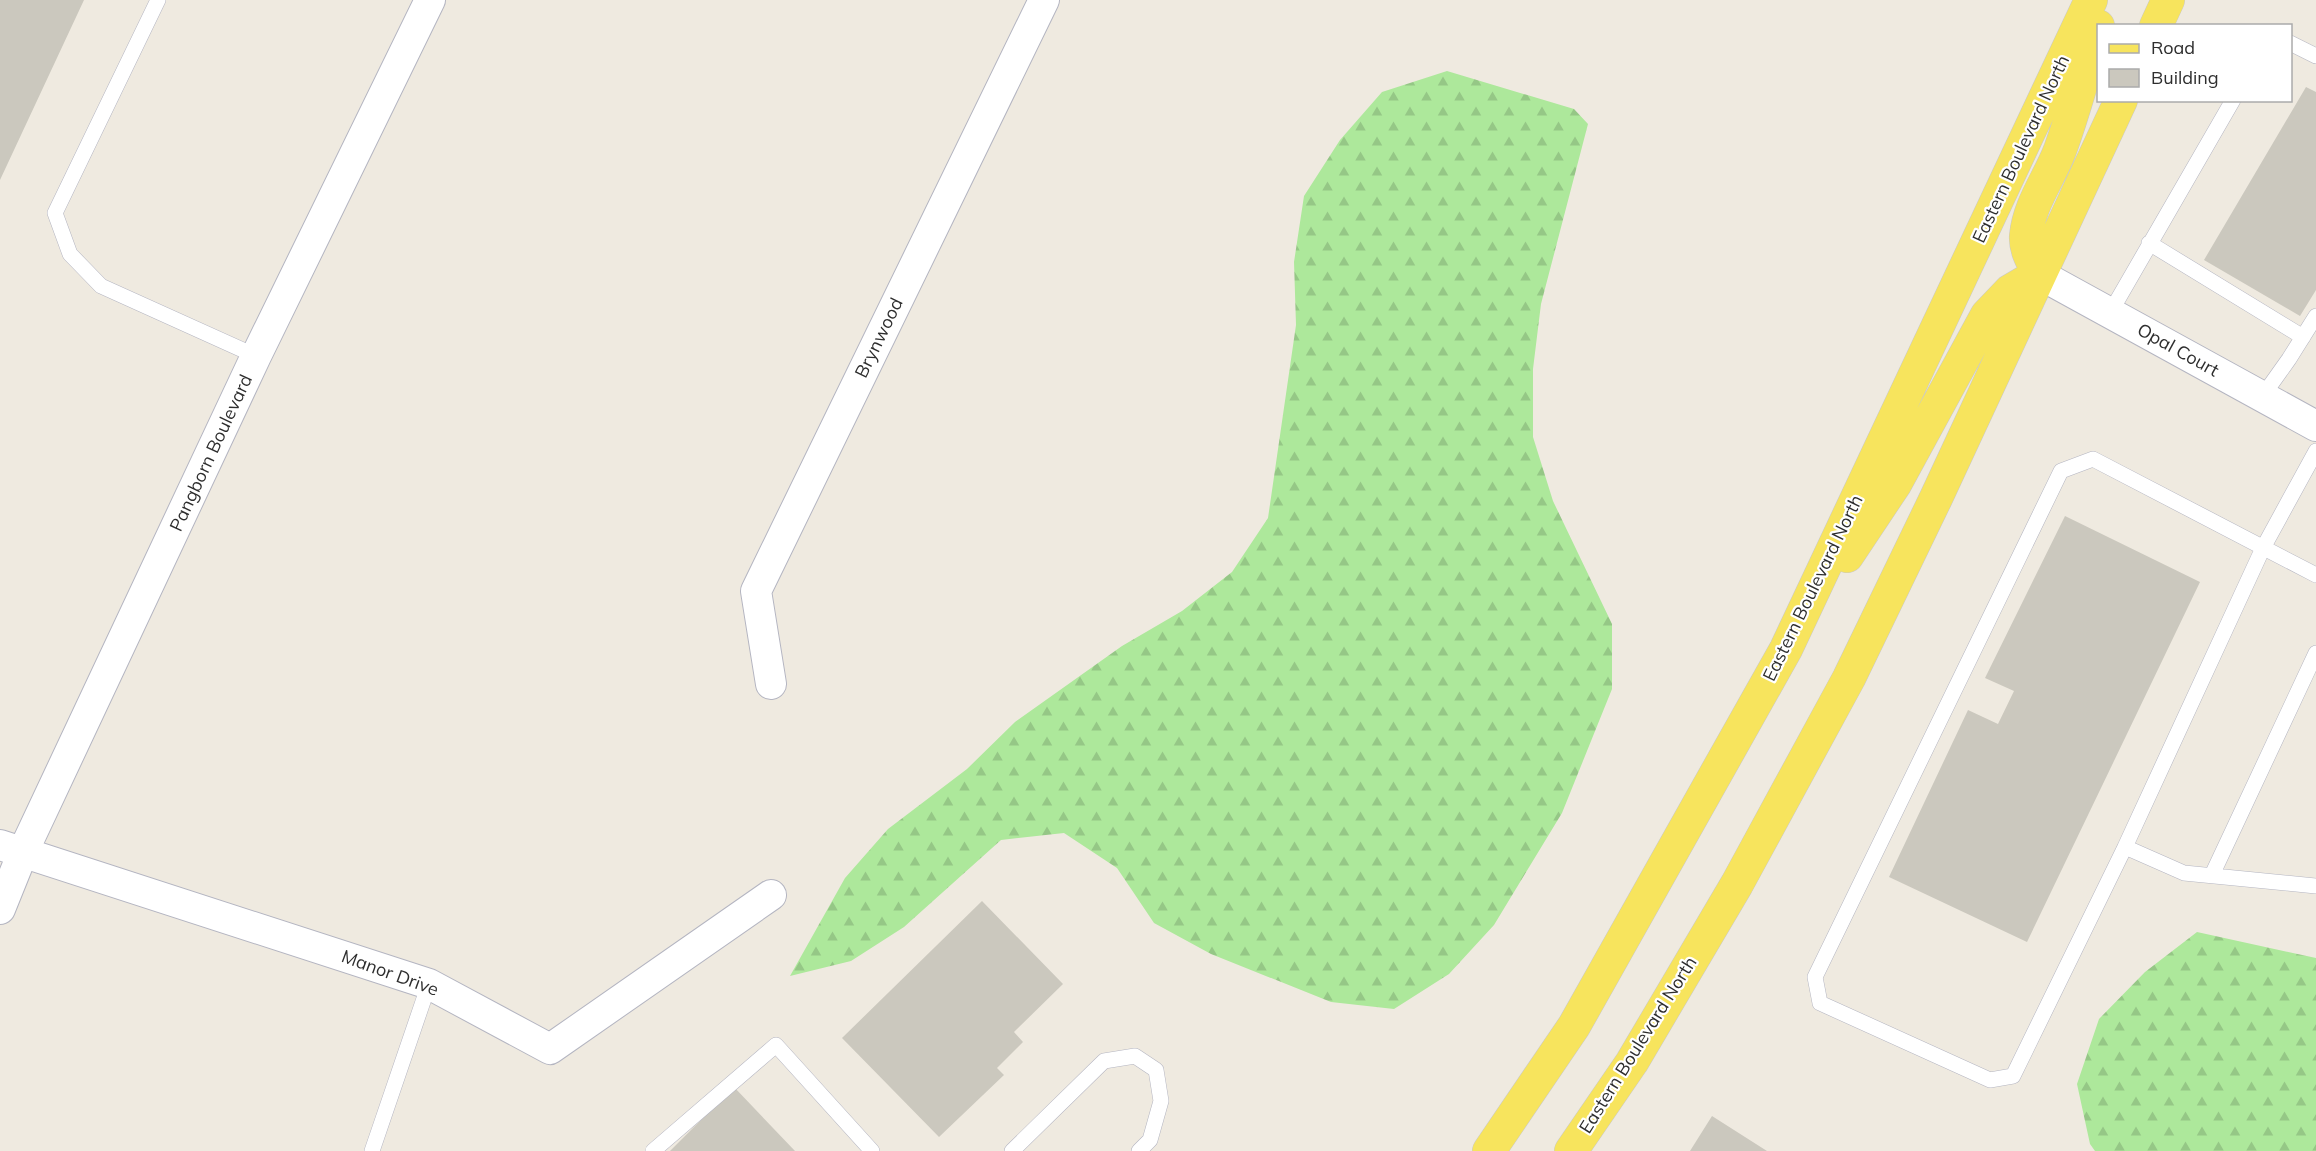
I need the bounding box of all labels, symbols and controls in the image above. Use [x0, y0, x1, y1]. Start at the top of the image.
legend [2097, 24, 2292, 102]
text: Road [2151, 36, 2195, 59]
street label: Eastern Boulevard North [1967, 51, 2074, 246]
text: Building [2151, 66, 2219, 89]
street label: Brynwood [849, 294, 908, 382]
street label: Opal Court [2133, 318, 2223, 381]
street label: Pangborn Boulevard [164, 371, 257, 535]
street label: Eastern Boulevard North [1757, 491, 1868, 685]
street label: Manor Drive [338, 944, 442, 1001]
street label: Eastern Boulevard North [1574, 952, 1701, 1138]

